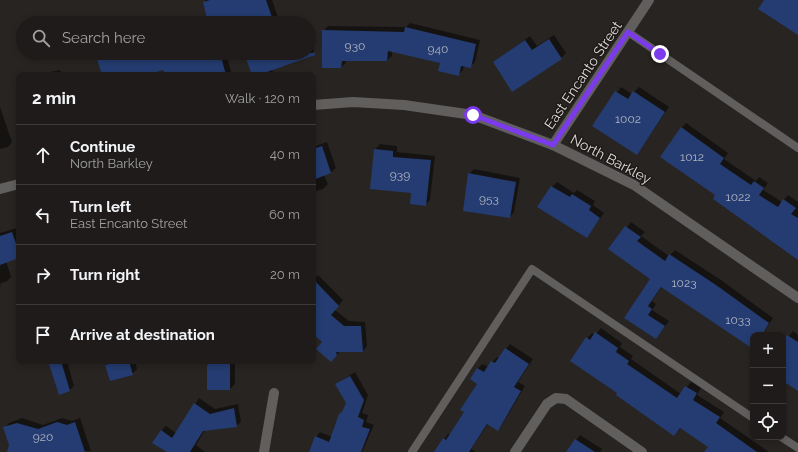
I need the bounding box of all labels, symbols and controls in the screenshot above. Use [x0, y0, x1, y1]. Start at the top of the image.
search box [16, 16, 316, 60]
street label: East Encanto Street [541, 18, 625, 132]
icon: search [30, 27, 52, 49]
text: Search here [62, 29, 145, 47]
house number: 930 [345, 39, 365, 53]
house number: 940 [428, 42, 448, 56]
route end [651, 45, 669, 63]
text: 2 min [32, 88, 76, 108]
text: Walk · 120 m [225, 91, 300, 106]
route start [464, 106, 482, 124]
house number: 1002 [615, 112, 641, 126]
street label: North Barkley [568, 131, 654, 187]
text: Continue [70, 138, 135, 156]
icon: ahead [32, 144, 54, 166]
text: 40 m [270, 147, 300, 162]
house number: 1012 [680, 150, 704, 164]
text: North Barkley [70, 156, 153, 171]
house number: 939 [390, 168, 410, 182]
house number: 1022 [726, 190, 750, 204]
house number: 953 [479, 192, 499, 206]
text: Turn left [70, 198, 131, 216]
icon: left [32, 204, 54, 226]
text: 60 m [269, 207, 300, 222]
text: East Encanto Street [70, 216, 187, 231]
icon: right [32, 264, 54, 286]
text: Turn right [70, 266, 140, 284]
text: 20 m [270, 267, 300, 282]
house number: 1023 [671, 276, 697, 290]
house number: 1033 [725, 313, 751, 327]
icon: arrive [32, 324, 54, 346]
text: Arrive at destination [70, 326, 215, 344]
map controls [750, 332, 786, 440]
button: + [750, 332, 786, 368]
button: − [750, 368, 786, 404]
button: locate [750, 404, 786, 440]
house number: 920 [33, 430, 53, 444]

